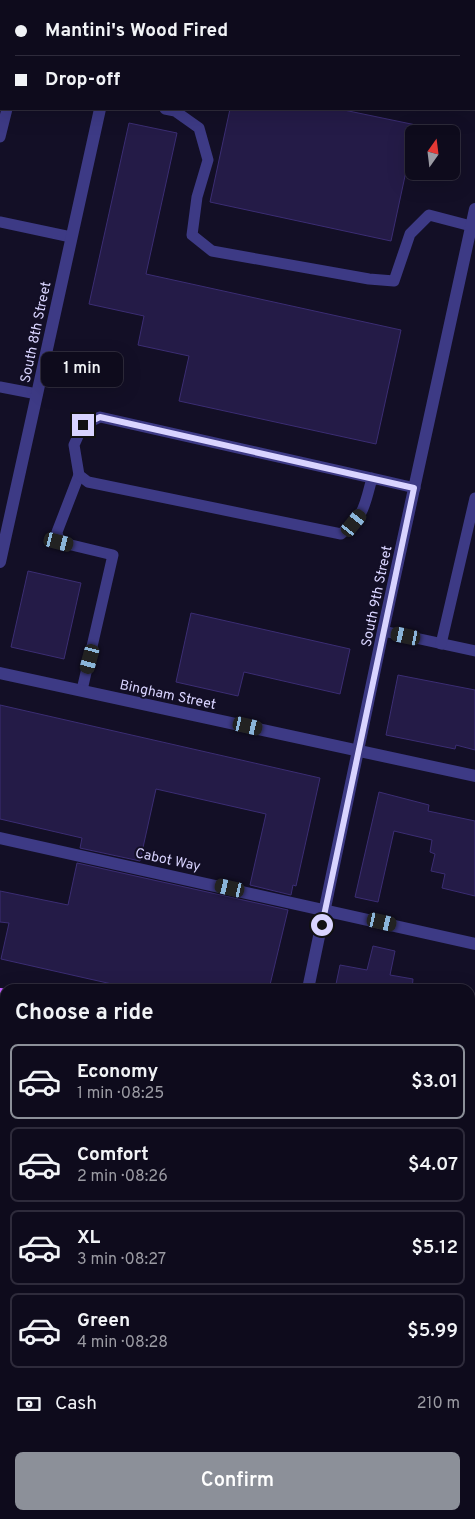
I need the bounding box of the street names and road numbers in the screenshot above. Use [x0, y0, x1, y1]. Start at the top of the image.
street label: South 8th Street [17, 280, 55, 384]
street label: South 9th Street [358, 544, 397, 649]
street label: Bingham Street [118, 677, 217, 714]
street label: Cabot Way [133, 845, 202, 876]

